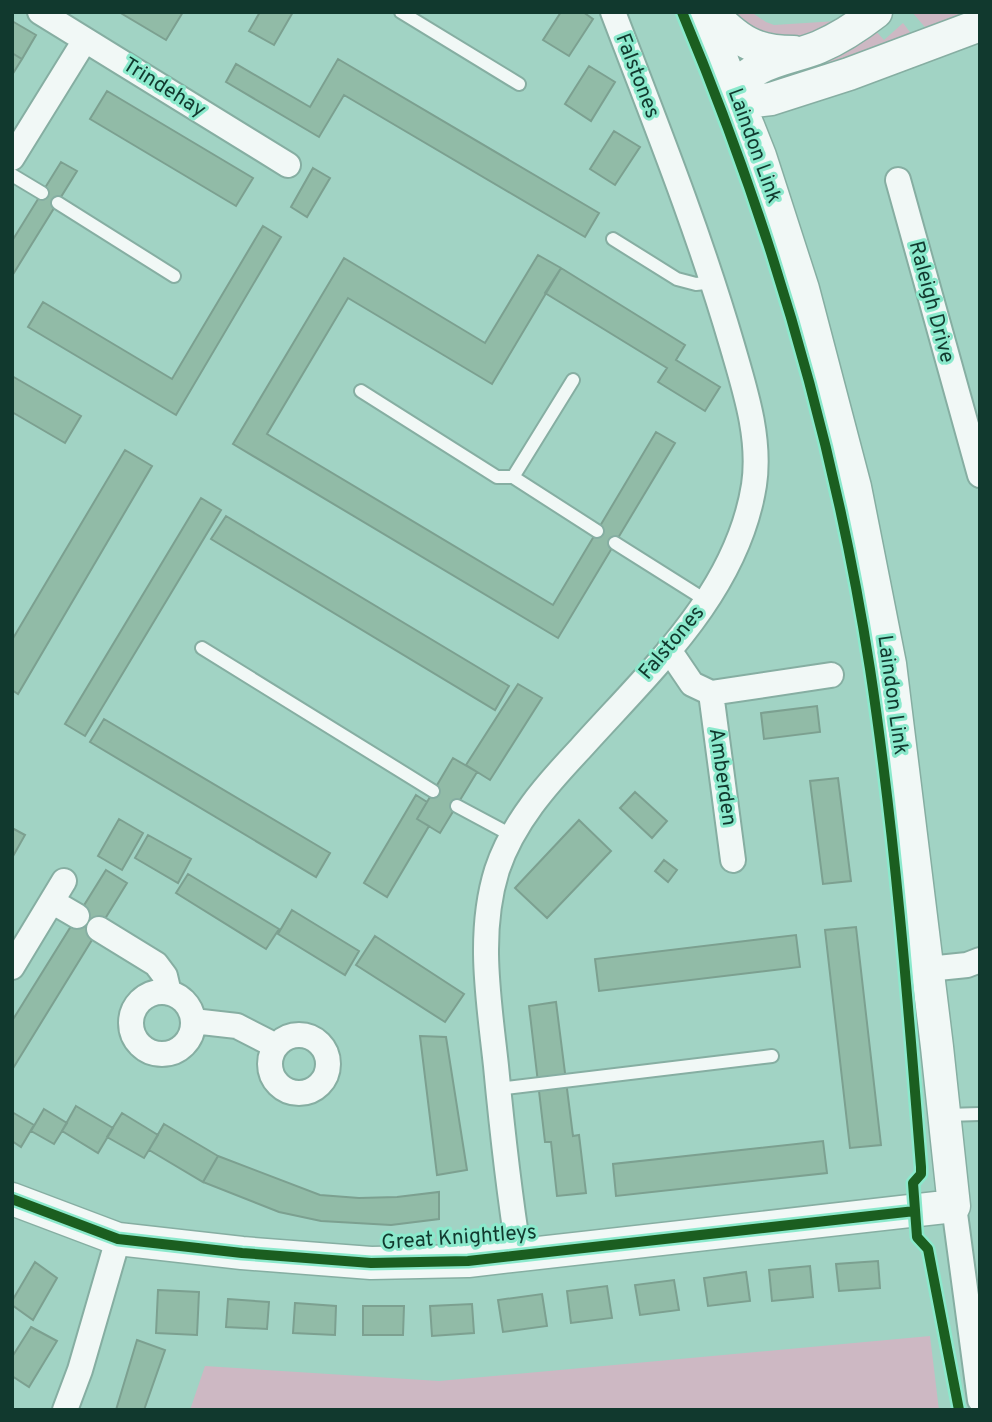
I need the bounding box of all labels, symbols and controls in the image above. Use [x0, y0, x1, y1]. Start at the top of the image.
street label: Falstones [608, 30, 666, 122]
street label: Trindehay [117, 52, 211, 124]
street label: Laindon Link [721, 85, 787, 207]
street label: Raleigh Drive [902, 238, 960, 366]
street label: Falstones [633, 600, 711, 686]
street label: Laindon Link [870, 633, 914, 757]
street label: Amberden [702, 726, 742, 828]
street label: Great Knightleys [380, 1219, 538, 1257]

